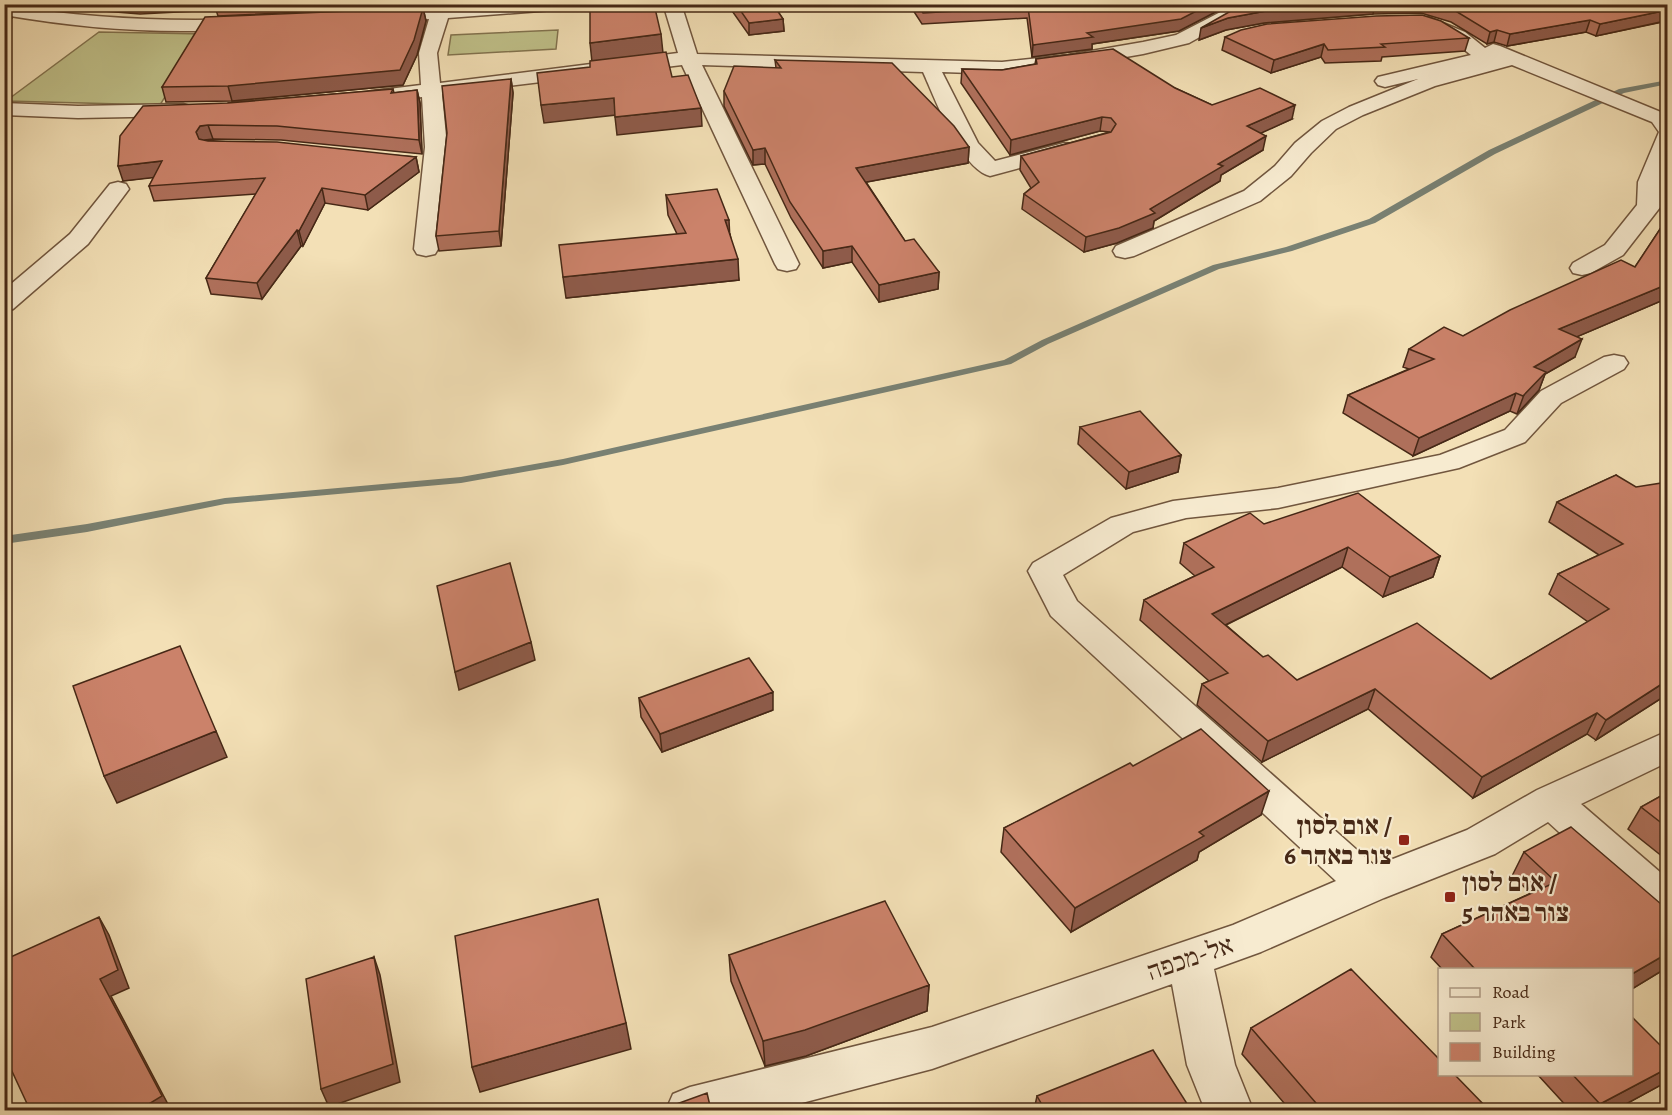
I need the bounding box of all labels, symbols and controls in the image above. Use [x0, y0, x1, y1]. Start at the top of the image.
place label: אום לסון / צור באהר 6 [1284, 808, 1392, 873]
marker: אום לסון / צור באהר 6 [1397, 833, 1411, 847]
place label: אום לסון / צור באהר 5 [1462, 865, 1569, 930]
marker: אום לסון / צור באהר 5 [1443, 890, 1457, 904]
street label: אל-מכפה [1142, 927, 1238, 989]
legend [1438, 968, 1633, 1076]
text: Road [1492, 980, 1530, 1004]
text: Park [1492, 1010, 1526, 1034]
text: Building [1492, 1040, 1556, 1064]

